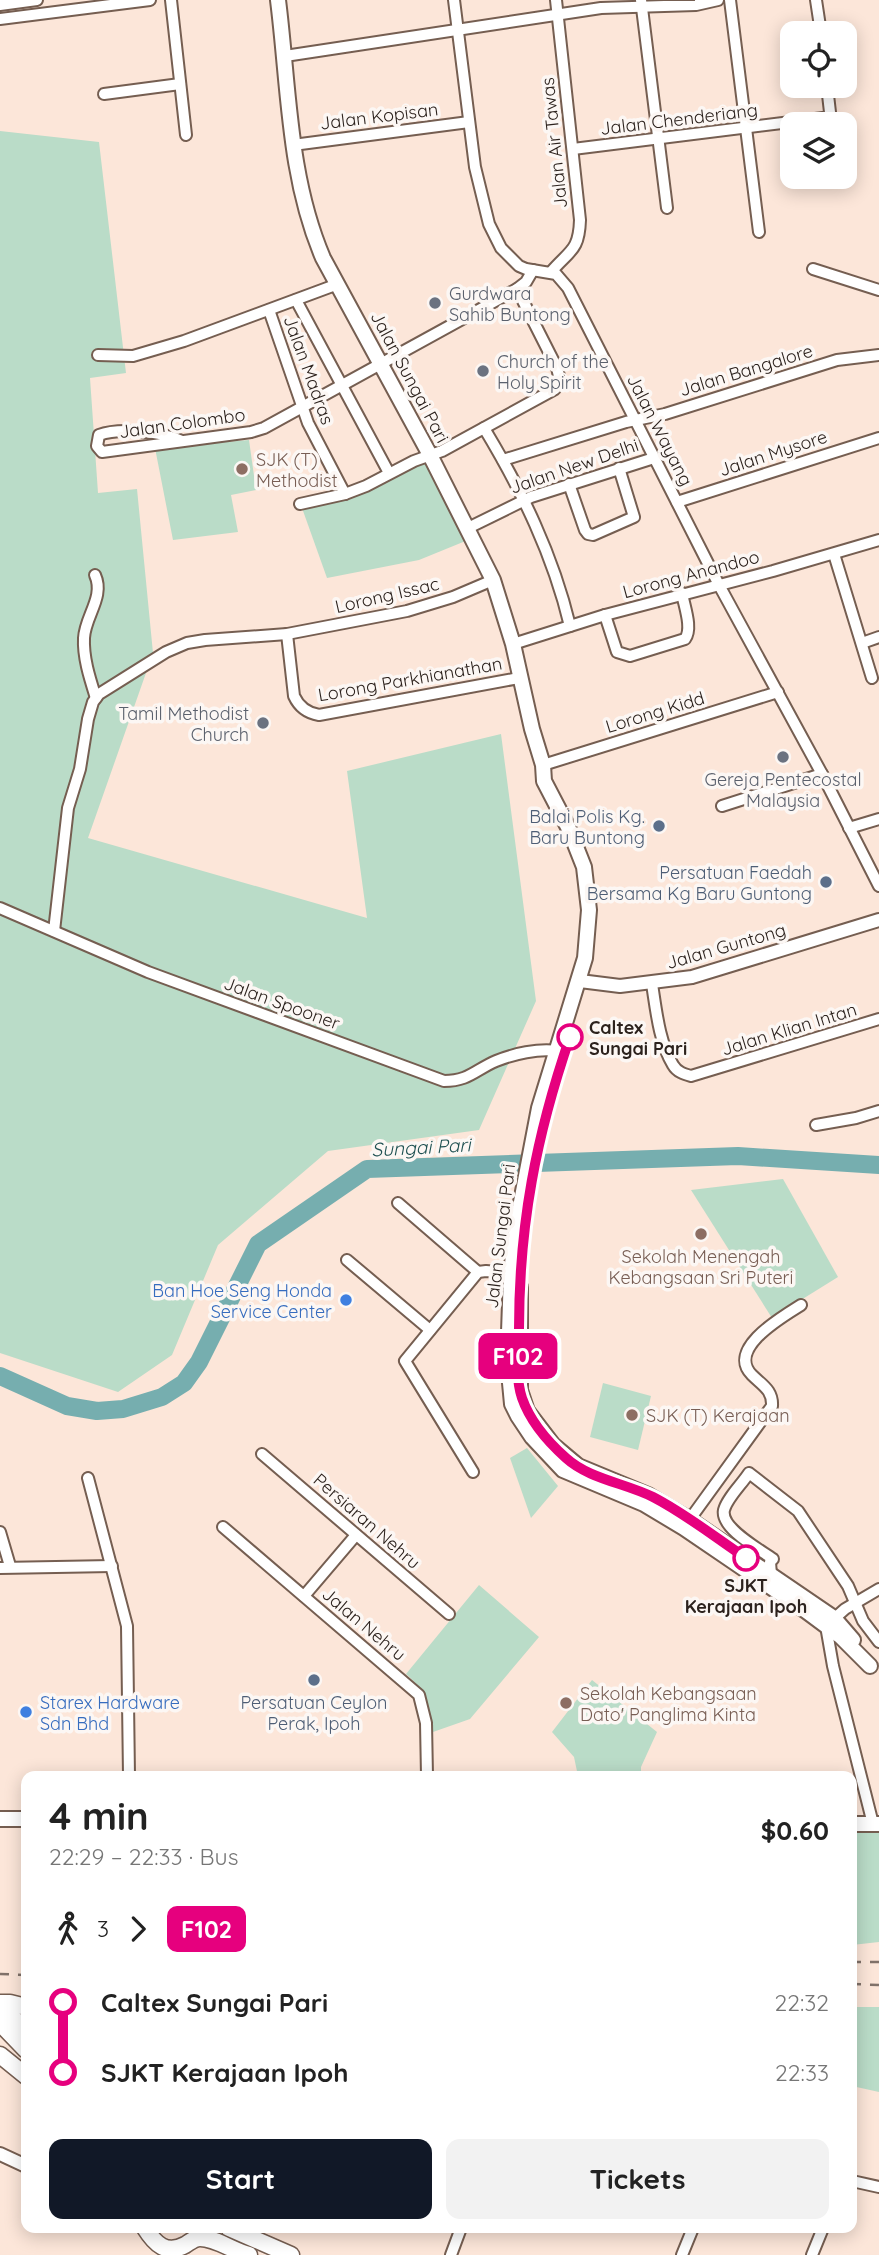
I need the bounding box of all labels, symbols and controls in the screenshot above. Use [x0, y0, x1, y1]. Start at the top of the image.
map controls [780, 21, 857, 189]
button: locate [780, 21, 857, 98]
street label: Jalan Air Tawas [536, 76, 572, 210]
street label: Jalan Kopisan [319, 97, 439, 135]
street label: Jalan Chenderiang [599, 98, 759, 140]
button: layers [780, 112, 857, 189]
place label: Gurdwara Sahib Buntong [449, 282, 571, 326]
marker: Gurdwara Sahib Buntong [427, 295, 443, 311]
street label: Jalan Sungai Pari [366, 307, 454, 447]
street label: Jalan Madras [279, 312, 339, 428]
street label: Jalan Bangalore [677, 339, 815, 401]
place label: Church of the Holy Spirit [497, 350, 609, 394]
marker: Church of the Holy Spirit [475, 363, 491, 379]
street label: Jalan Wayang [622, 370, 698, 490]
street label: Jalan Colombo [117, 403, 247, 443]
street label: Jalan Mysore [716, 425, 830, 481]
street label: Jalan New Delhi [507, 433, 641, 499]
place label: SJK (T) Methodist [256, 448, 338, 492]
marker: SJK (T) Methodist [234, 461, 250, 477]
street label: Lorong Anandoo [620, 545, 762, 603]
street label: Lorong Issac [333, 572, 441, 618]
street label: Lorong Parkhianathan [316, 651, 504, 707]
street label: Lorong Kidd [603, 686, 707, 738]
place label: Tamil Methodist Church [118, 702, 249, 746]
marker: Tamil Methodist Church [255, 715, 271, 731]
marker: Gereja Pentecostal Malaysia [775, 749, 791, 765]
place label: Gereja Pentecostal Malaysia [704, 768, 862, 812]
place label: Balai Polis Kg. Baru Buntong [529, 805, 645, 849]
marker: Balai Polis Kg. Baru Buntong [651, 818, 667, 834]
place label: Persatuan Faedah Bersama Kg Baru Guntong [587, 861, 812, 905]
marker: Persatuan Faedah Bersama Kg Baru Guntong [818, 874, 834, 890]
street label: Jalan Guntong [664, 918, 788, 974]
street label: Jalan Spooner [221, 971, 343, 1035]
street label: Jalan Klian Intan [719, 997, 859, 1061]
place label: Caltex Sungai Pari [589, 1016, 687, 1060]
marker: Caltex Sungai Pari [557, 1024, 583, 1050]
water label: Sungai Pari [371, 1132, 473, 1162]
street label: Jalan Sungai Pari [480, 1162, 520, 1310]
marker: Sekolah Menengah Kebangsaan Sri Puteri [693, 1226, 709, 1242]
place label: Sekolah Menengah Kebangsaan Sri Puteri [609, 1245, 793, 1289]
place label: Ban Hoe Seng Honda Service Center [152, 1279, 332, 1323]
marker: Ban Hoe Seng Honda Service Center [338, 1292, 354, 1308]
line badge: F102 [469, 1333, 567, 1379]
text: F102 [492, 1341, 544, 1371]
place label: SJK (T) Kerajaan [646, 1404, 790, 1427]
marker: SJK (T) Kerajaan [624, 1407, 640, 1423]
street label: Persiaran Nehru [309, 1468, 425, 1574]
marker: SJKT Kerajaan Ipoh [733, 1545, 759, 1571]
place label: SJKT Kerajaan Ipoh [685, 1574, 807, 1618]
street label: Jalan Nehru [317, 1582, 411, 1666]
marker: Persatuan Ceylon Perak, Ipoh [306, 1672, 322, 1688]
place label: Sekolah Kebangsaan Dato' Panglima Kinta [580, 1682, 757, 1726]
place label: Starex Hardware Sdn Bhd [40, 1691, 180, 1735]
place label: Persatuan Ceylon Perak, Ipoh [240, 1691, 388, 1735]
marker: Sekolah Kebangsaan Dato' Panglima Kinta [558, 1695, 574, 1711]
marker: Starex Hardware Sdn Bhd [18, 1704, 34, 1720]
text: 4 min [49, 1792, 149, 1840]
text: $0.60 [761, 1814, 829, 1847]
text: 22:29 – 22:33 · Bus [49, 1842, 238, 1871]
icon: walk [49, 1910, 87, 1948]
icon: forward [119, 1910, 157, 1948]
text: 3 [97, 1914, 109, 1943]
text: F102 [181, 1914, 232, 1944]
text: Caltex Sungai Pari [101, 1986, 328, 2019]
text: 22:32 [774, 1988, 829, 2017]
text: SJKT Kerajaan Ipoh [101, 2056, 348, 2089]
text: 22:33 [775, 2058, 829, 2087]
button: Start [49, 2139, 432, 2219]
button: Tickets [446, 2139, 829, 2219]

